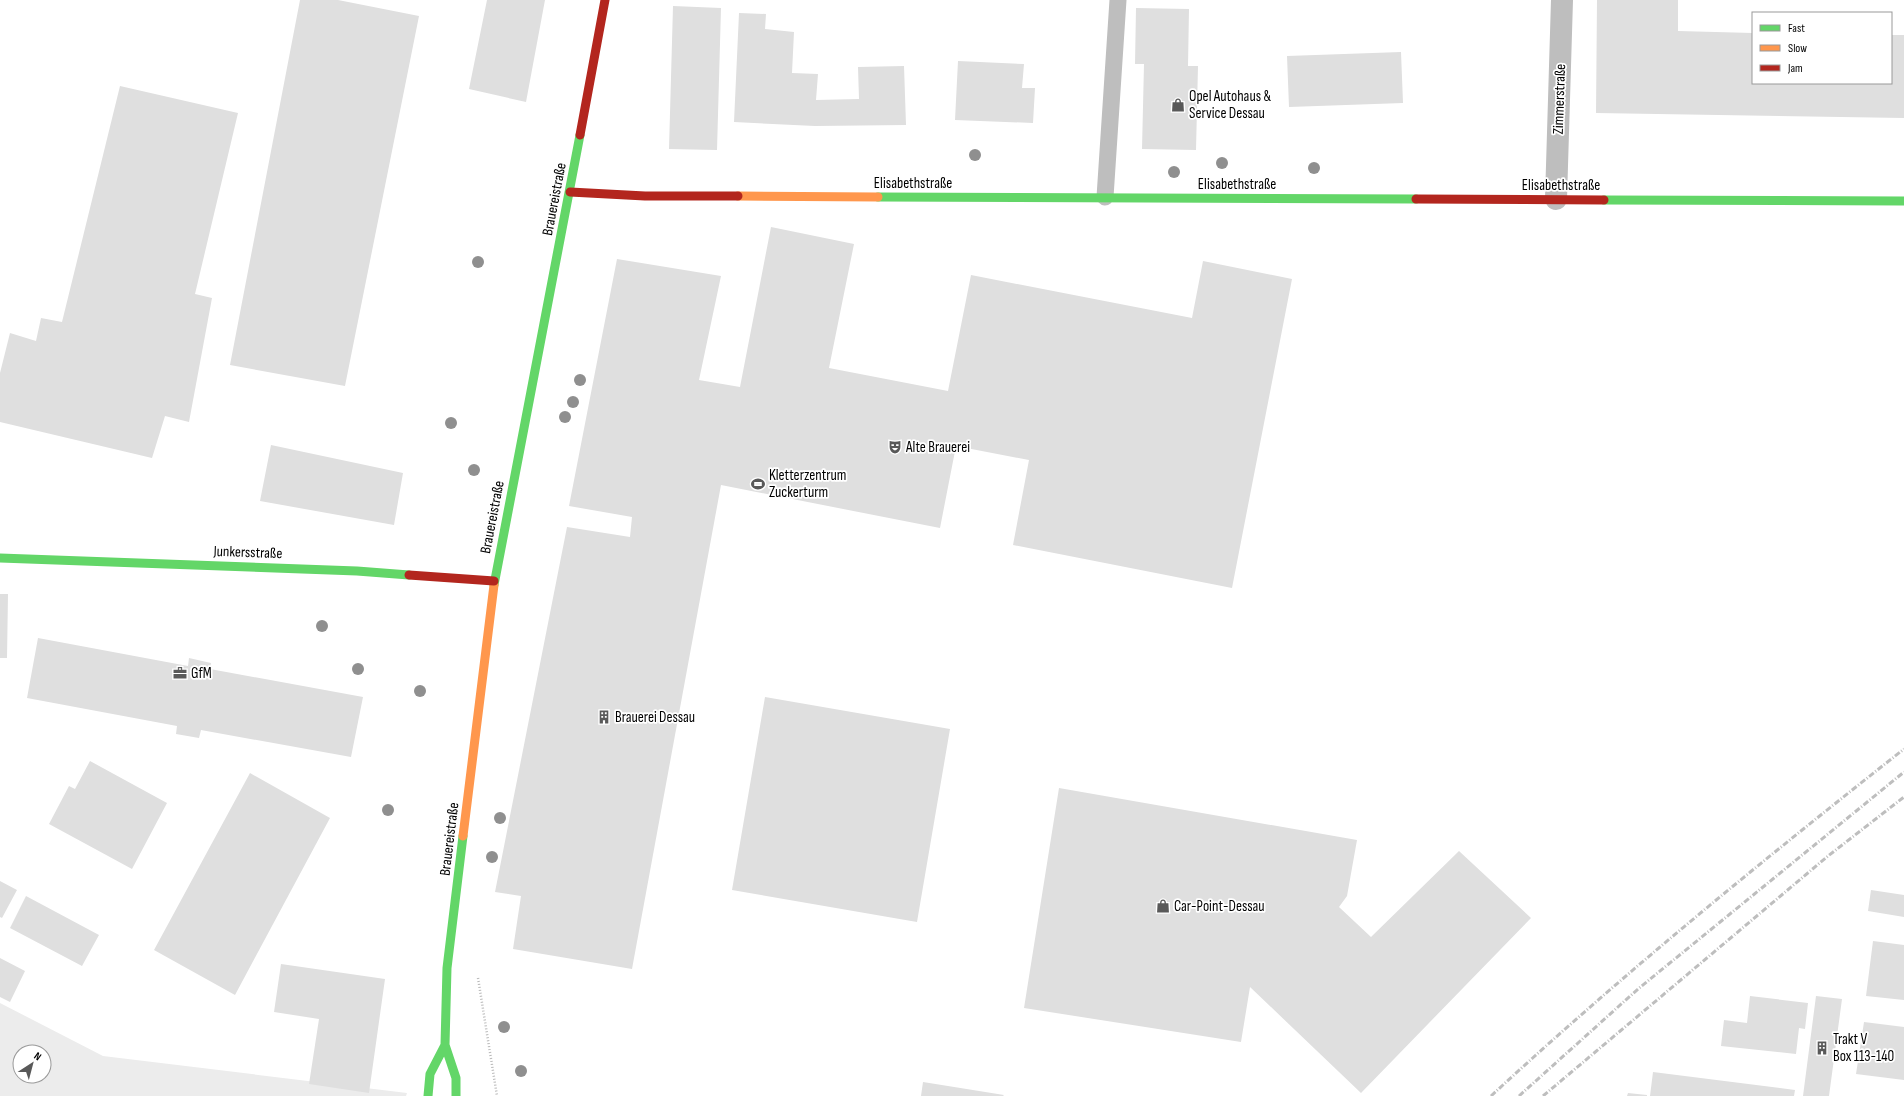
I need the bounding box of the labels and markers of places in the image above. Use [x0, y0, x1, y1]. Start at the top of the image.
place label: Opel Autohaus & Service Dessau [1189, 87, 1271, 123]
shop icon: Opel Autohaus & Service Dessau [1170, 97, 1186, 113]
place label: Alte Brauerei [905, 438, 970, 457]
theatre icon: Alte Brauerei [887, 439, 903, 455]
place label: Kletterzentrum Zuckerturm [769, 466, 846, 502]
sports icon: Kletterzentrum Zuckerturm [750, 476, 766, 492]
place label: GfM [191, 664, 212, 683]
office icon: GfM [172, 665, 188, 681]
place label: Brauerei Dessau [615, 708, 695, 727]
building icon: Brauerei Dessau [596, 709, 612, 725]
place label: Car-Point-Dessau [1174, 897, 1265, 916]
shop icon: Car-Point-Dessau [1155, 898, 1171, 914]
place label: Trakt V Box 113-140 [1833, 1030, 1894, 1066]
building icon: Trakt V Box 113-140 [1814, 1040, 1830, 1056]

